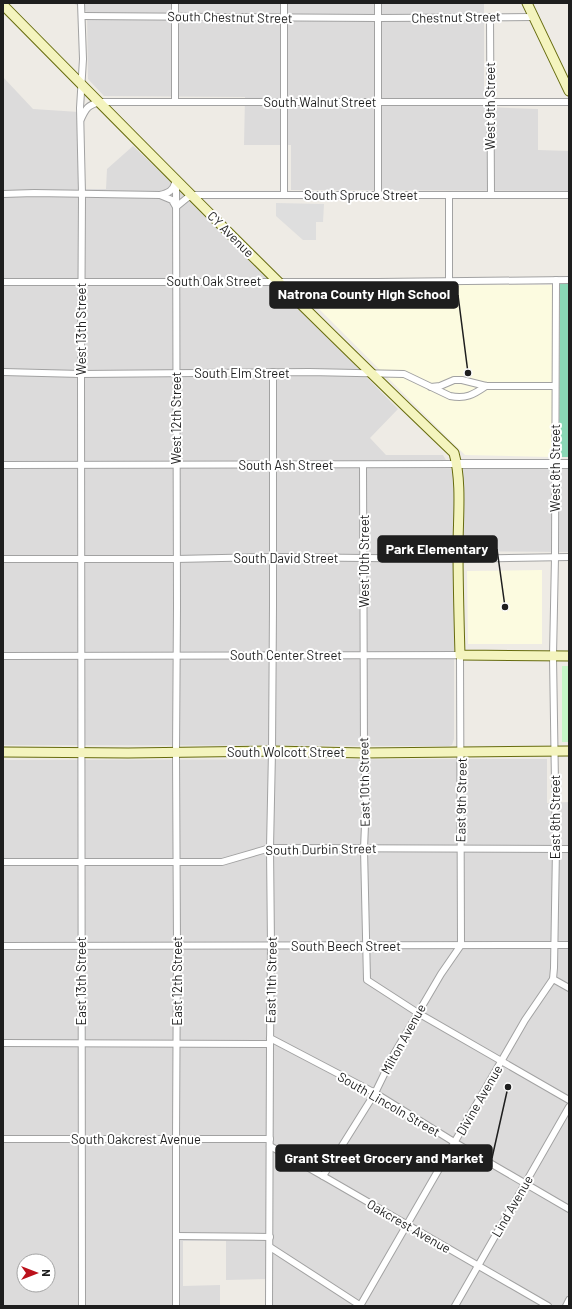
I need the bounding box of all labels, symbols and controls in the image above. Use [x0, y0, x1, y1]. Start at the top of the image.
street label: South Chestnut Street [167, 8, 293, 26]
street label: Chestnut Street [411, 8, 501, 26]
street label: West 9th Street [482, 62, 498, 150]
street label: South Walnut Street [263, 94, 377, 110]
street label: South Spruce Street [304, 187, 418, 203]
street label: CY Avenue [204, 207, 258, 261]
street label: South Oak Street [166, 273, 262, 289]
callout: Natrona County High School [270, 282, 458, 308]
street label: West 13th Street [73, 283, 89, 375]
text: Natrona County High School [278, 285, 450, 302]
street label: South Elm Street [194, 365, 290, 381]
street label: West 12th Street [168, 372, 184, 464]
street label: West 8th Street [547, 424, 563, 512]
street label: South Ash Street [238, 457, 334, 473]
street label: West 10th Street [356, 515, 372, 607]
callout: Park Elementary [378, 536, 497, 562]
text: Park Elementary [386, 540, 488, 557]
street label: South David Street [233, 550, 339, 566]
street label: South Center Street [230, 647, 342, 663]
street label: East 10th Street [355, 737, 373, 827]
street label: South Wolcott Street [227, 744, 345, 760]
street label: East 9th Street [452, 758, 470, 842]
street label: East 8th Street [547, 775, 563, 859]
street label: South Durbin Street [265, 840, 377, 858]
street label: East 13th Street [73, 936, 89, 1026]
street label: East 12th Street [169, 936, 185, 1026]
street label: East 11th Street [262, 936, 280, 1024]
street label: South Beech Street [291, 938, 401, 954]
street label: Milton Avenue [377, 1001, 429, 1077]
street label: Divine Avenue [452, 1062, 506, 1138]
street label: South Lincoln Street [335, 1068, 443, 1140]
street label: South Oakcrest Avenue [71, 1131, 201, 1147]
callout: Grant Street Grocery and Market [276, 1145, 492, 1171]
text: Grant Street Grocery and Market [284, 1149, 484, 1166]
street label: Lind Avenue [488, 1172, 536, 1240]
street label: Oakcrest Avenue [364, 1196, 454, 1256]
north arrow [16, 1253, 56, 1293]
text: N [40, 1269, 53, 1277]

